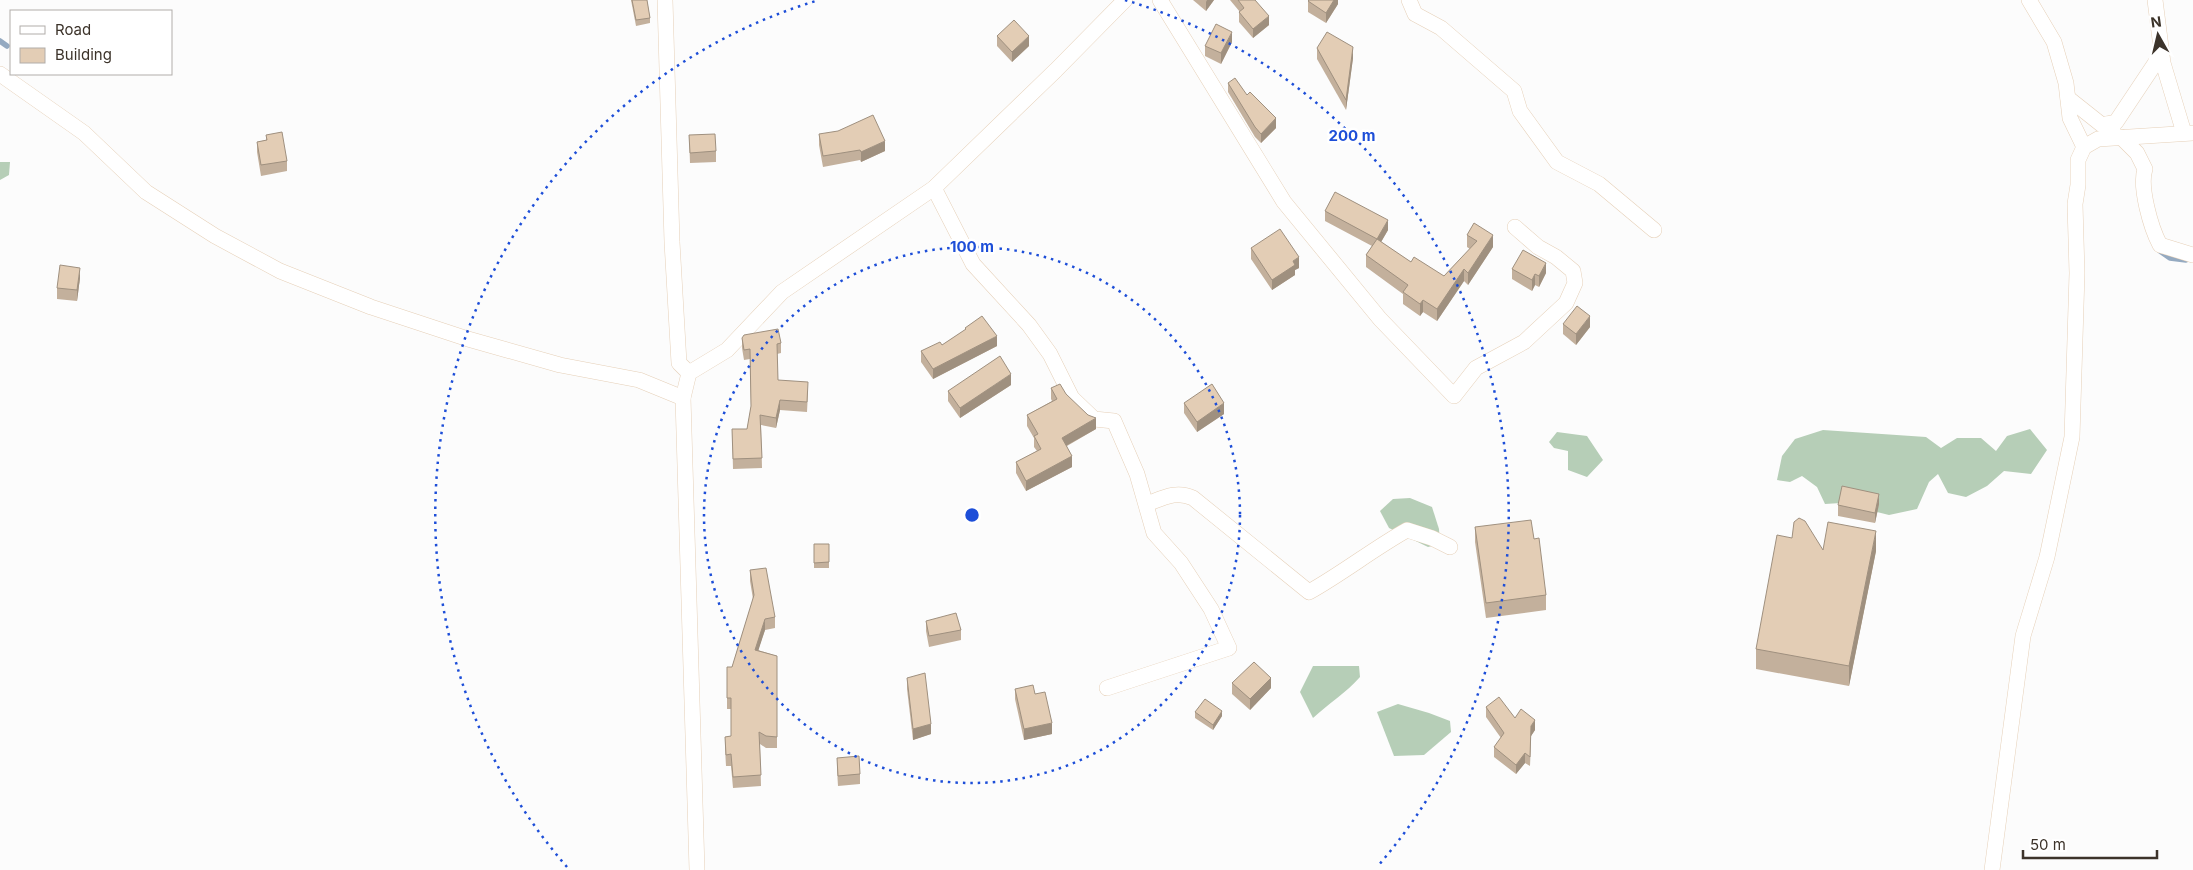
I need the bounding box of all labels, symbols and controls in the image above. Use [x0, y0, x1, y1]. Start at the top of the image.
legend [10, 10, 172, 75]
north arrow [2133, 10, 2183, 60]
text: N [2150, 12, 2163, 31]
text: Road [55, 20, 91, 39]
text: Building [55, 45, 112, 64]
text: 200 m [1329, 126, 1375, 145]
text: 100 m [950, 237, 994, 256]
centre of rings [963, 506, 981, 524]
scale bar [2023, 828, 2157, 860]
text: 50 m [2030, 835, 2066, 854]

